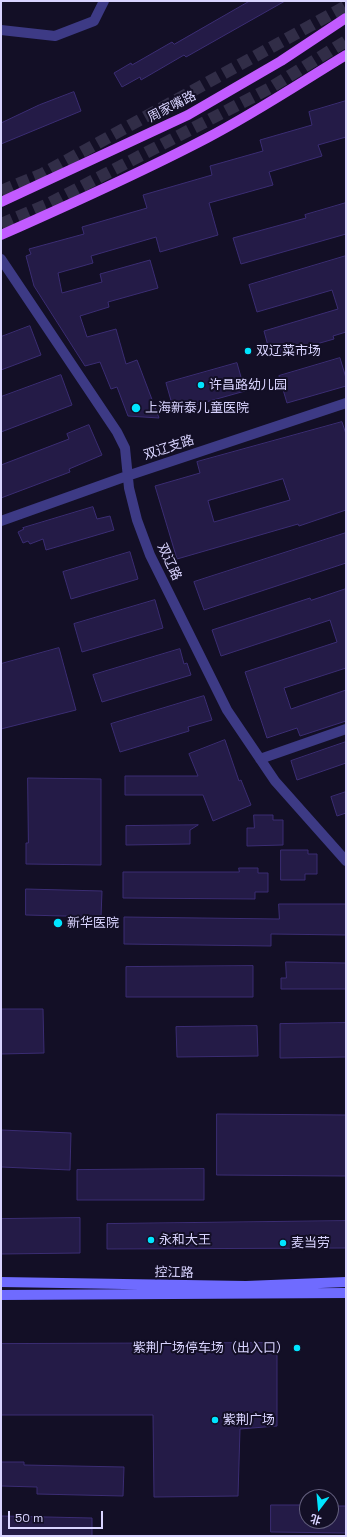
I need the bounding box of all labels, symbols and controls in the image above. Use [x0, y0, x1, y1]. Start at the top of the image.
street label: 周家嘴路 [145, 88, 199, 126]
place label: 双辽菜市场 [256, 343, 321, 359]
marker: 双辽菜市场 [243, 346, 253, 356]
place label: 许昌路幼儿园 [209, 377, 287, 393]
marker: 许昌路幼儿园 [196, 380, 206, 390]
place label: 上海新泰儿童医院 [145, 400, 249, 416]
marker: 上海新泰儿童医院 [130, 402, 142, 414]
street label: 双辽支路 [142, 433, 196, 463]
street label: 双辽路 [154, 541, 184, 583]
place label: 新华医院 [67, 915, 119, 931]
marker: 新华医院 [52, 917, 64, 929]
place label: 永和大王 [159, 1232, 211, 1248]
marker: 永和大王 [146, 1235, 156, 1245]
place label: 麦当劳 [291, 1235, 330, 1251]
marker: 麦当劳 [278, 1238, 288, 1248]
street label: 控江路 [154, 1265, 194, 1281]
place label: 紫荆广场停车场（出入口） [133, 1340, 289, 1356]
marker: 紫荆广场停车场（出入口） [292, 1343, 302, 1353]
place label: 紫荆广场 [223, 1412, 275, 1428]
marker: 紫荆广场 [210, 1415, 220, 1425]
north arrow [299, 1489, 339, 1529]
scale bar [10, 1503, 105, 1529]
text: 50 m [15, 1510, 43, 1526]
text: 北 [309, 1511, 323, 1528]

